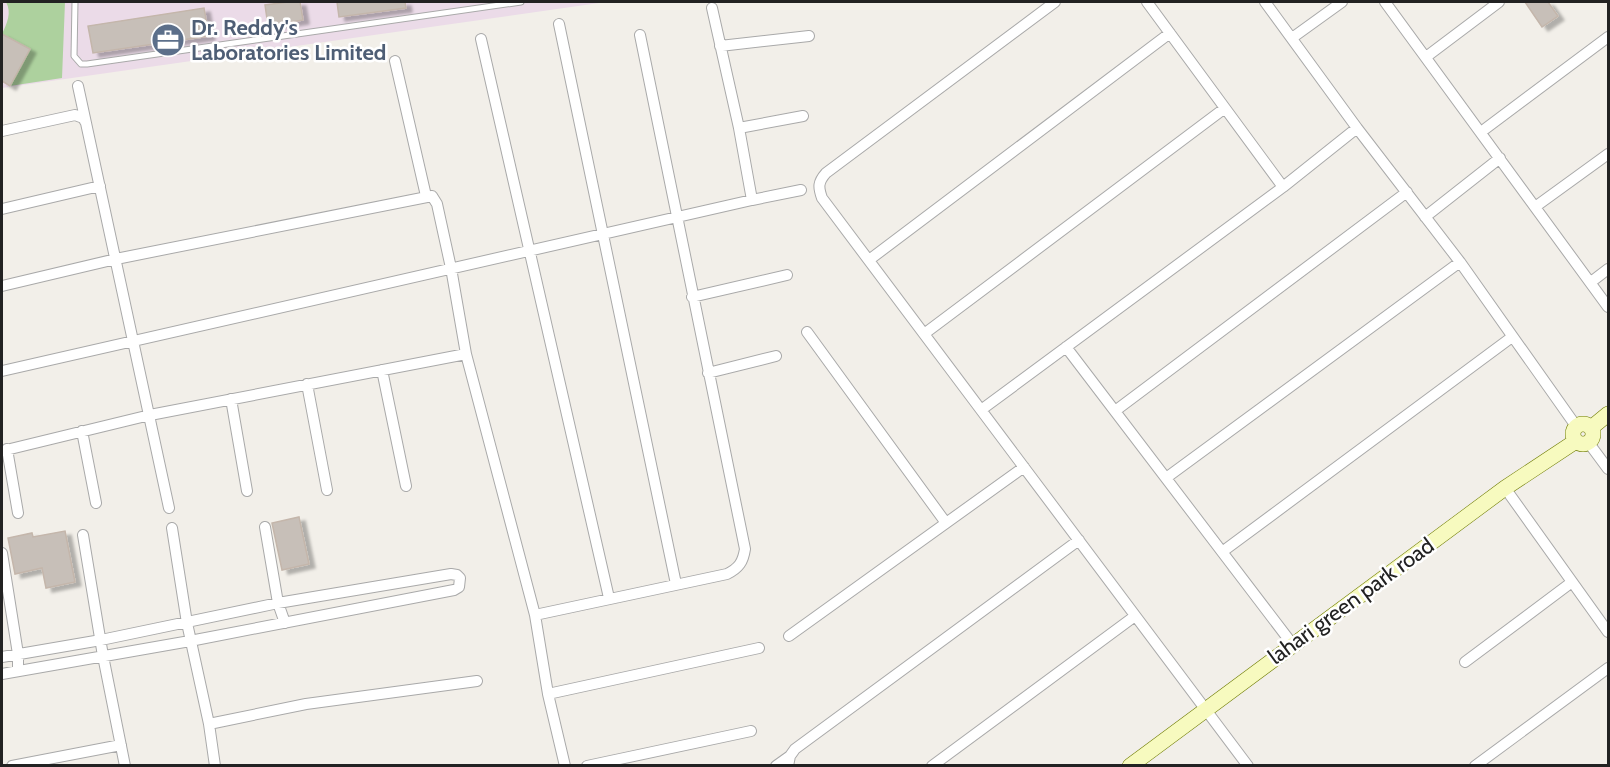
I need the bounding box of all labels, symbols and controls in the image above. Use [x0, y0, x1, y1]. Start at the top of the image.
place label: Dr. Reddy's Laboratories Limited [191, 14, 386, 66]
office icon: Dr. Reddy's Laboratories Limited [150, 22, 186, 58]
street label: lahari green park road [1263, 532, 1439, 670]

